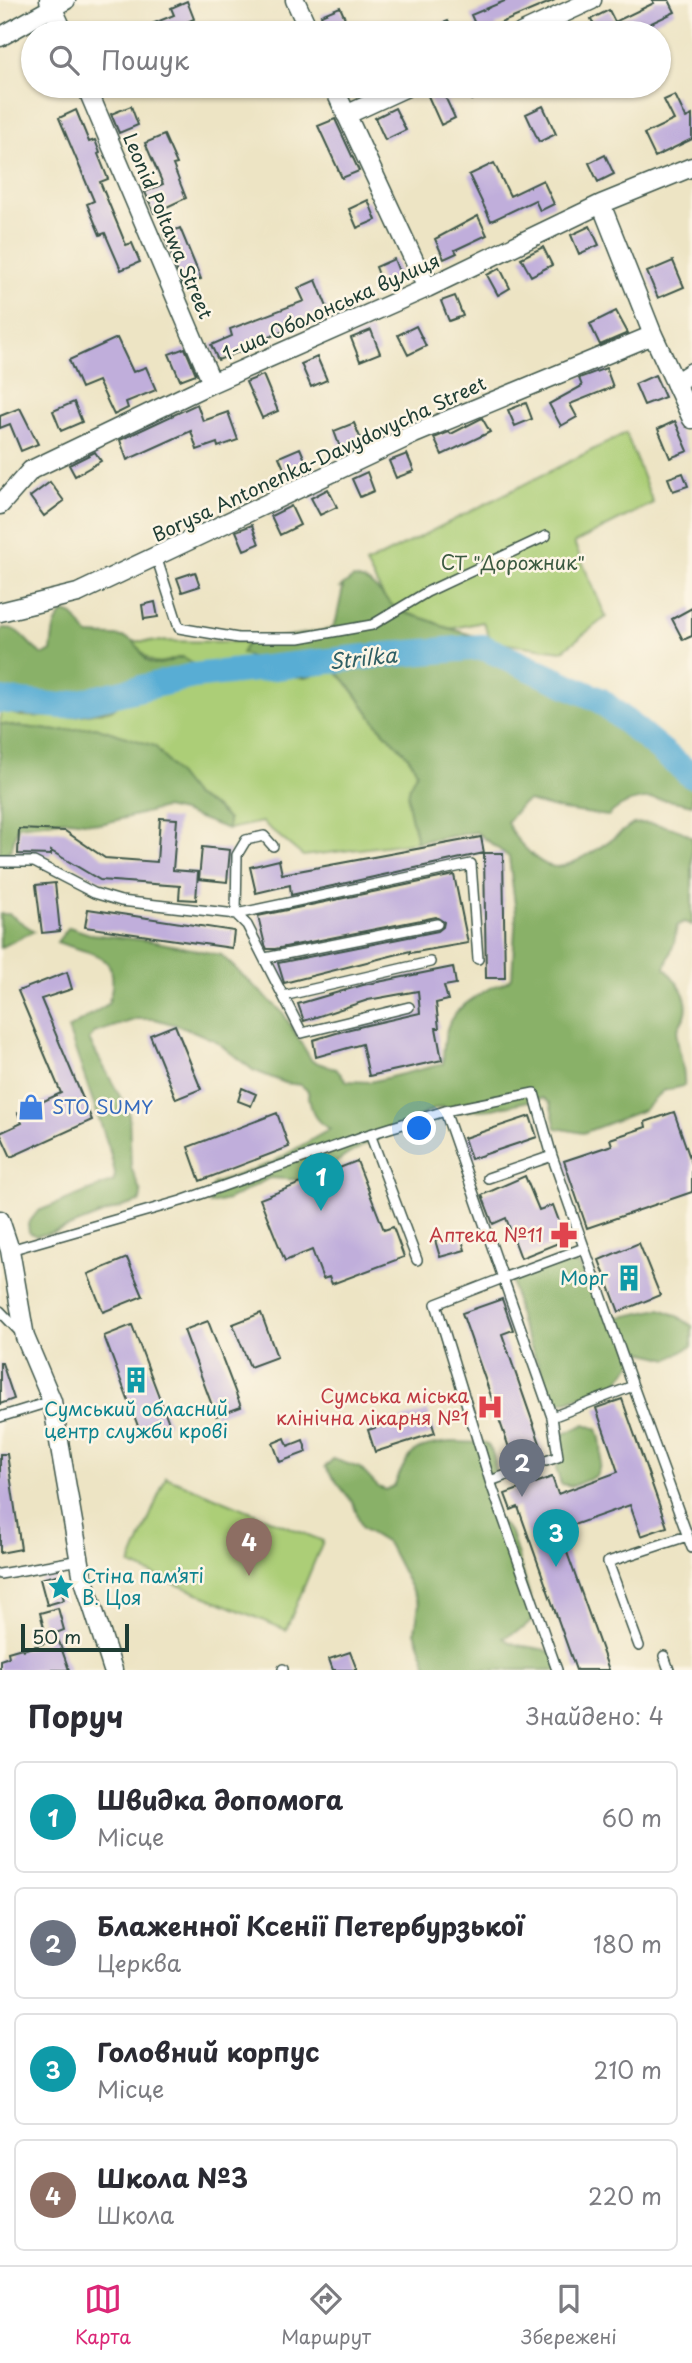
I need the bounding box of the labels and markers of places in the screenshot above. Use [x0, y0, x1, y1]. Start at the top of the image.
shop icon: STO SUMY [16, 1092, 46, 1122]
place label: STO SUMY [52, 1092, 153, 1120]
pin: 1 [298, 1153, 344, 1211]
place label: Аптека №11 [429, 1220, 543, 1248]
pharmacy icon: Аптека №11 [549, 1220, 579, 1250]
place label: Морг [560, 1263, 609, 1291]
building icon: Морг [614, 1263, 644, 1293]
building icon: Сумський обласний центр служби крові [121, 1365, 151, 1395]
place label: Сумська міська клінічна лікарня №1 [276, 1381, 469, 1431]
hospital icon: Сумська міська клінічна лікарня №1 [475, 1392, 505, 1422]
place label: Сумський обласний центр служби крові [44, 1394, 228, 1444]
pin: 2 [499, 1439, 545, 1497]
pin: 3 [533, 1509, 579, 1567]
pin: 4 [226, 1518, 272, 1576]
place label: Стіна пам’яті В. Цоя [82, 1561, 204, 1611]
place icon: Стіна пам’яті В. Цоя [46, 1572, 76, 1602]

